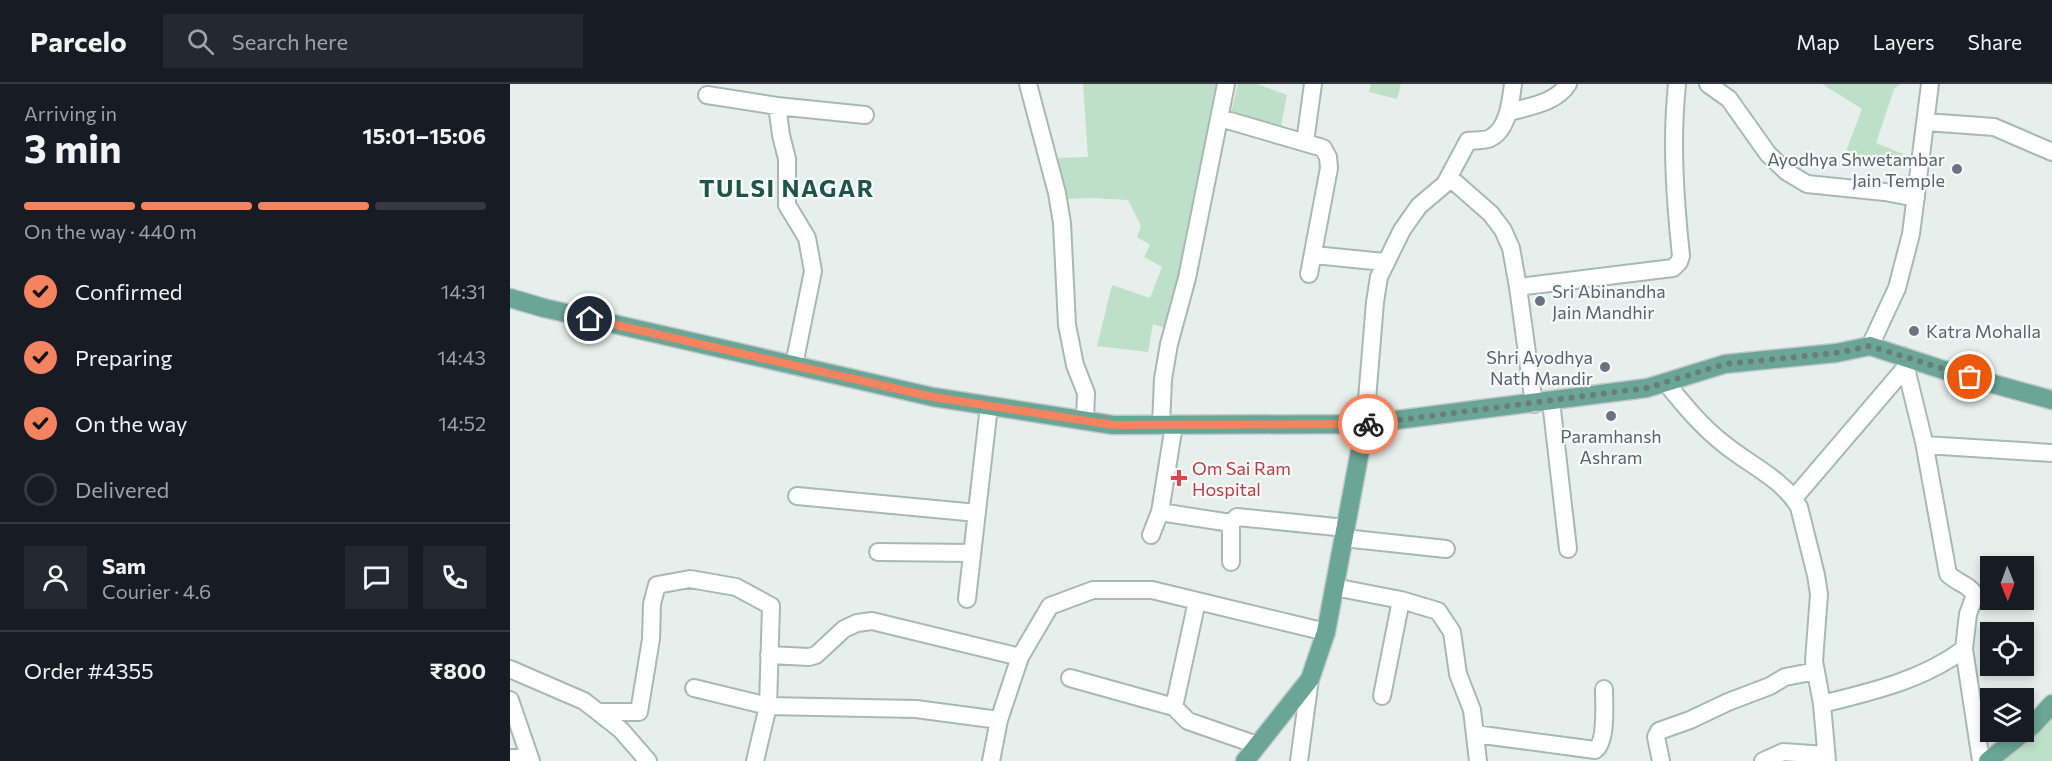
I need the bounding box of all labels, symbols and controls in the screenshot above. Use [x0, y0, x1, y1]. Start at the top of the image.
search box [163, 14, 583, 68]
text: Parcelo [30, 24, 127, 58]
icon: search [184, 25, 217, 58]
text: Search here [232, 28, 348, 55]
text: Map [1796, 29, 1840, 54]
text: Layers [1873, 29, 1935, 54]
text: Share [1968, 29, 2022, 54]
text: Arriving in [24, 101, 117, 125]
text: 15:01–15:06 [363, 122, 486, 149]
text: 3 min [24, 123, 122, 171]
place label: Ayodhya Shwetambar Jain Temple [1767, 148, 1945, 191]
marker: Ayodhya Shwetambar Jain Temple [1950, 162, 1964, 176]
district label: TULSI NAGAR [699, 173, 875, 202]
text: On the way · 440 m [24, 219, 197, 243]
icon: check [24, 275, 57, 308]
text: Confirmed [75, 278, 182, 305]
text: 14:31 [441, 279, 486, 303]
place label: Sri Abinandha Jain Mandhir [1552, 280, 1666, 323]
pin [564, 293, 615, 344]
marker: Sri Abinandha Jain Mandhir [1533, 294, 1547, 308]
icon: home [573, 302, 606, 335]
place label: Katra Mohalla [1926, 320, 2041, 342]
marker: Katra Mohalla [1907, 324, 1921, 338]
icon: check [24, 341, 57, 374]
text: Preparing [75, 344, 172, 371]
text: 14:43 [437, 345, 486, 369]
place label: Shri Ayodhya Nath Mandir [1486, 346, 1593, 389]
pin [1944, 351, 1995, 402]
marker: Shri Ayodhya Nath Mandir [1598, 360, 1612, 374]
icon: bag [1953, 360, 1986, 393]
courier [1338, 394, 1398, 454]
icon: check [24, 407, 57, 440]
icon: bike [1352, 408, 1385, 441]
marker: Paramhansh Ashram [1604, 409, 1618, 423]
text: On the way [75, 410, 187, 437]
text: 14:52 [438, 411, 486, 435]
place label: Paramhansh Ashram [1560, 425, 1662, 468]
place label: Om Sai Ram Hospital [1192, 457, 1291, 500]
marker: Om Sai Ram Hospital [1170, 469, 1188, 487]
text: Delivered [75, 476, 169, 503]
button: person [24, 546, 87, 609]
button: chat [345, 546, 408, 609]
button: phone [423, 546, 486, 609]
text: Sam [102, 552, 146, 579]
north arrow [1980, 556, 2034, 610]
map controls [1980, 556, 2034, 742]
text: Courier · 4.6 [102, 579, 211, 603]
button: locate [1980, 622, 2034, 676]
text: Order #4355 [24, 657, 154, 684]
text: ₹800 [430, 657, 486, 684]
button: layers [1980, 688, 2034, 742]

